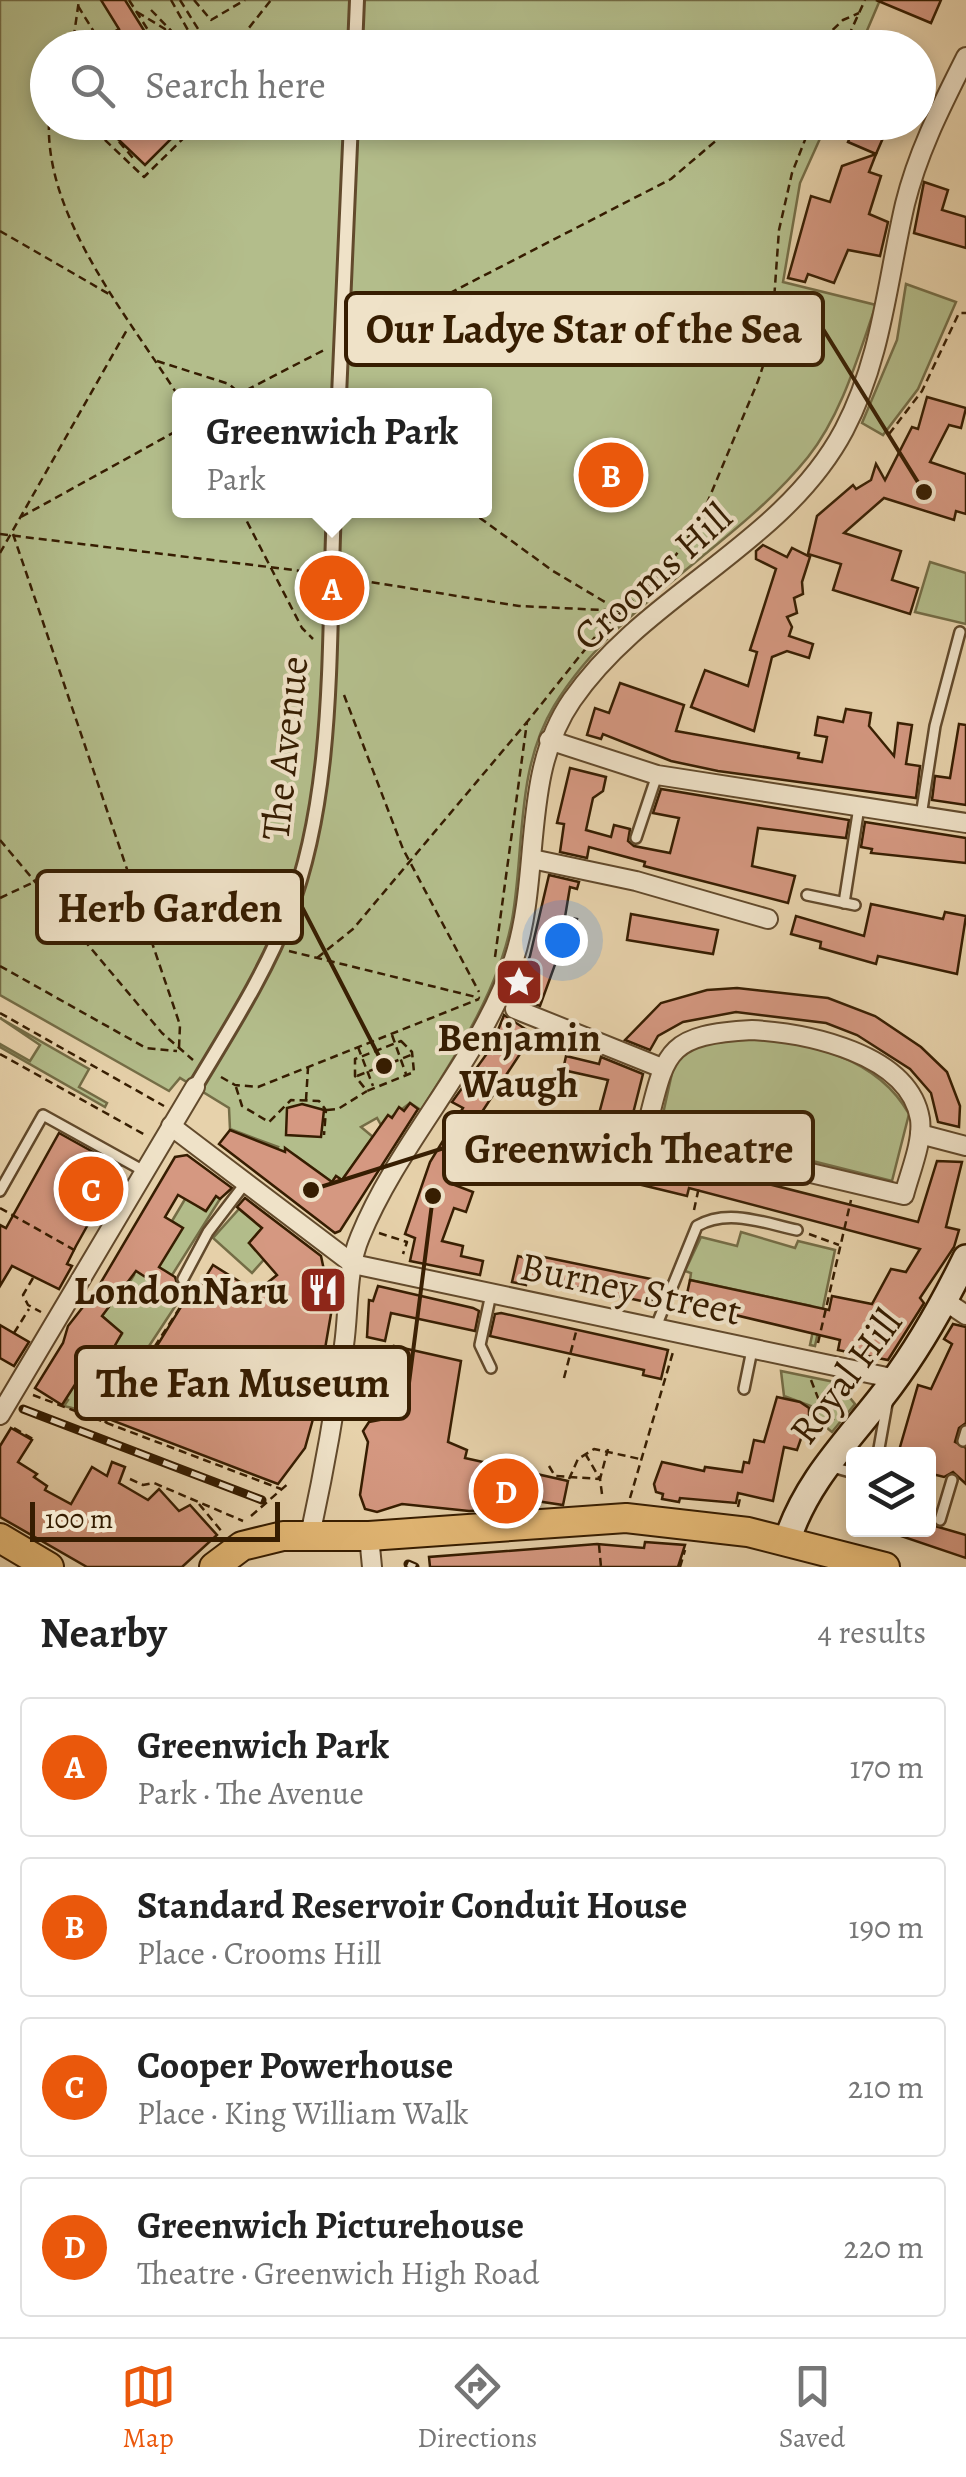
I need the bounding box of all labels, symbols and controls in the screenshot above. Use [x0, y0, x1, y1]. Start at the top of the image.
search box [30, 30, 936, 140]
icon: search [65, 58, 120, 113]
text: Search here [145, 59, 326, 111]
callout: Our Ladye Star of the Sea [346, 293, 823, 365]
text: Our Ladye Star of the Sea [366, 300, 803, 357]
popup [172, 388, 492, 518]
text: Greenwich Park [206, 405, 458, 457]
pin: B [578, 438, 644, 512]
text: Park [206, 457, 266, 501]
street label: Crooms Hill [561, 490, 744, 663]
pin: A [300, 550, 364, 626]
street label: The Avenue [248, 653, 321, 843]
callout: Herb Garden [37, 871, 302, 943]
text: Herb Garden [57, 879, 283, 936]
your location [537, 915, 588, 966]
place icon: Benjamin Waugh [493, 956, 545, 1008]
place label: Benjamin Waugh [437, 1010, 601, 1111]
callout: Greenwich Theatre [444, 1112, 813, 1184]
text: Greenwich Theatre [464, 1120, 794, 1177]
pin: C [58, 1152, 124, 1226]
street label: Burney Street [515, 1238, 747, 1339]
place label: LondonNaru [74, 1263, 288, 1318]
restaurant icon: LondonNaru [297, 1264, 349, 1316]
street label: Royal Hill [776, 1297, 915, 1455]
callout: The Fan Museum [76, 1347, 409, 1419]
text: The Fan Museum [96, 1354, 390, 1411]
map controls [846, 1447, 936, 1537]
button: layers [846, 1447, 936, 1537]
pin: D [474, 1454, 538, 1528]
scale bar [30, 1497, 280, 1542]
text: 100 m [45, 1500, 113, 1538]
text: Nearby [40, 1604, 167, 1661]
text: 4 results [817, 1610, 926, 1654]
text: Greenwich Park [137, 1719, 389, 1771]
text: A [64, 1745, 85, 1789]
text: 170 m [850, 1745, 924, 1789]
text: Park · The Avenue [137, 1771, 364, 1815]
text: Standard Reservoir Conduit House [137, 1879, 687, 1931]
text: B [64, 1905, 85, 1949]
text: 190 m [848, 1905, 924, 1949]
text: Place · Crooms Hill [137, 1931, 381, 1975]
text: Cooper Powerhouse [137, 2039, 453, 2091]
text: C [65, 2065, 84, 2109]
text: 210 m [848, 2065, 924, 2109]
text: Place · King William Walk [137, 2091, 469, 2135]
text: Greenwich Picturehouse [137, 2199, 524, 2251]
text: D [63, 2225, 86, 2269]
text: 220 m [844, 2225, 924, 2269]
text: Theatre · Greenwich High Road [137, 2251, 540, 2295]
tab: Map [121, 2359, 176, 2457]
tab: Directions [417, 2359, 537, 2457]
tab: Saved [779, 2359, 845, 2457]

